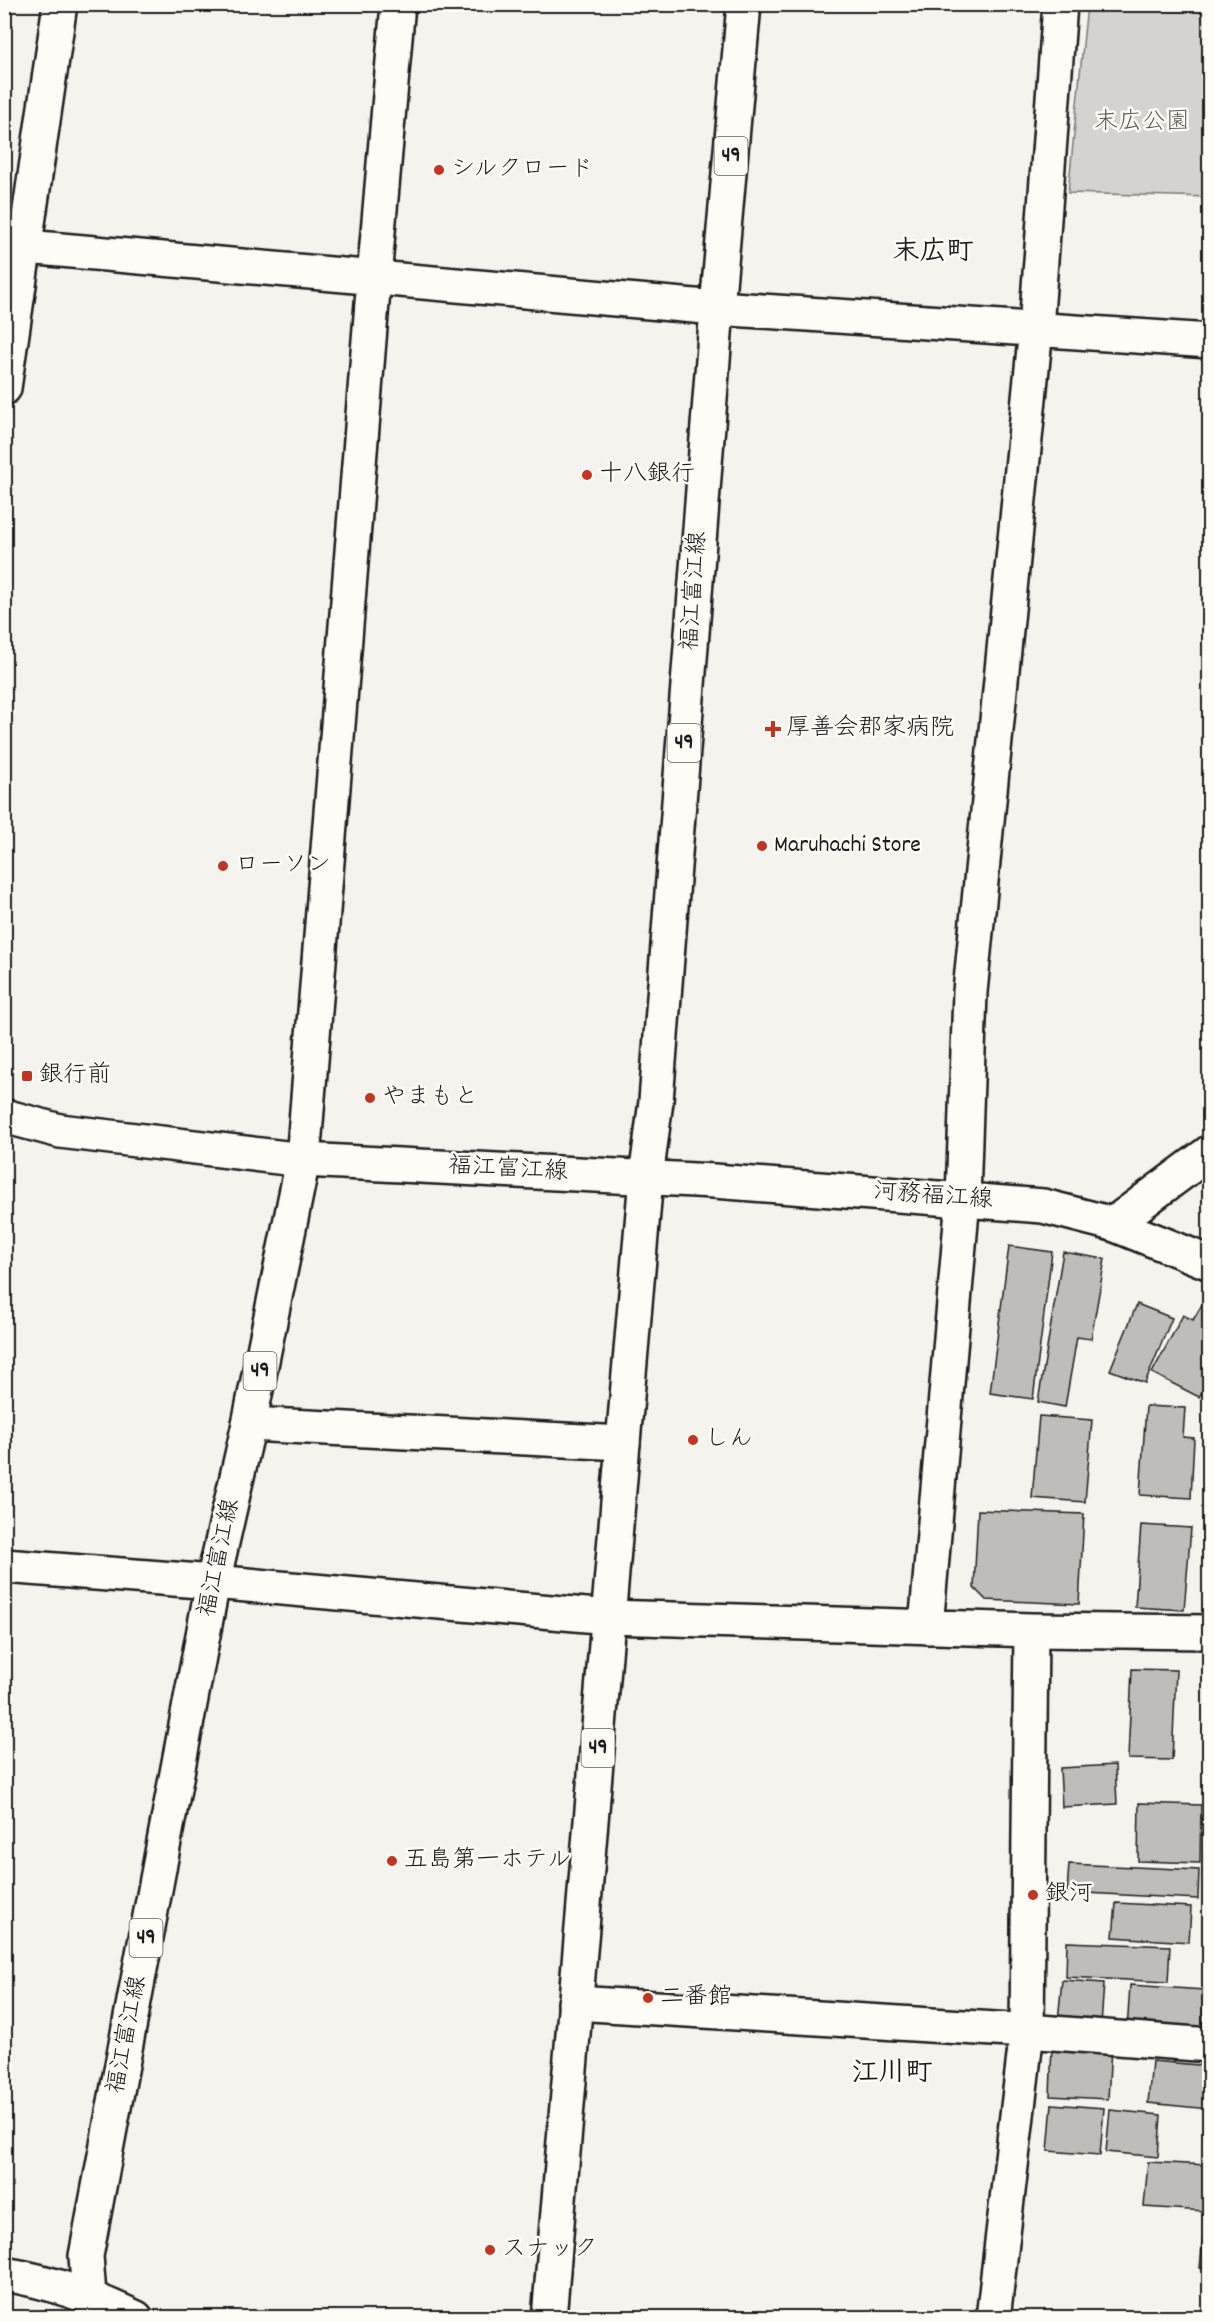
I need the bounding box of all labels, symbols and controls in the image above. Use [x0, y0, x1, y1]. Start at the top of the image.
park label: 末広公園 [1094, 106, 1190, 140]
road number: 49 [714, 137, 748, 175]
place label: シルクロード [451, 153, 594, 187]
marker: シルクロード [432, 163, 446, 177]
district label: 末広町 [893, 234, 974, 273]
place label: 十八銀行 [599, 458, 695, 492]
marker: 十八銀行 [580, 468, 594, 482]
street label: 福江富江線 [674, 530, 716, 652]
place label: 厚善会郡家病院 [786, 712, 954, 746]
marker: 厚善会郡家病院 [764, 720, 782, 738]
road number: 49 [668, 724, 700, 762]
place label: Maruhachi Store [774, 829, 921, 863]
marker: Maruhachi Store [755, 839, 769, 853]
place label: ローソン [235, 849, 331, 883]
marker: ローソン [216, 859, 230, 873]
place label: 銀行前 [39, 1059, 111, 1093]
marker: 銀行前 [20, 1069, 34, 1083]
place label: やまもと [382, 1081, 478, 1115]
marker: やまもと [363, 1091, 377, 1105]
street label: 福江富江線 [447, 1150, 569, 1190]
street label: 河務福江線 [872, 1176, 994, 1218]
road number: 49 [244, 1352, 276, 1390]
place label: しん [705, 1423, 753, 1457]
marker: しん [686, 1433, 700, 1447]
street label: 福江富江線 [191, 1496, 249, 1620]
road number: 49 [582, 1729, 614, 1767]
place label: 五島第一ホテル [404, 1844, 571, 1878]
marker: 五島第一ホテル [385, 1854, 399, 1868]
place label: 銀河 [1045, 1878, 1093, 1912]
marker: 銀河 [1026, 1888, 1040, 1902]
road number: 49 [130, 1919, 162, 1957]
street label: 福江富江線 [100, 1973, 156, 2097]
place label: 二番館 [660, 1981, 732, 2015]
marker: 二番館 [641, 1991, 655, 2005]
district label: 江川町 [852, 2055, 933, 2094]
place label: スナック [502, 2233, 598, 2267]
marker: スナック [483, 2243, 497, 2257]

